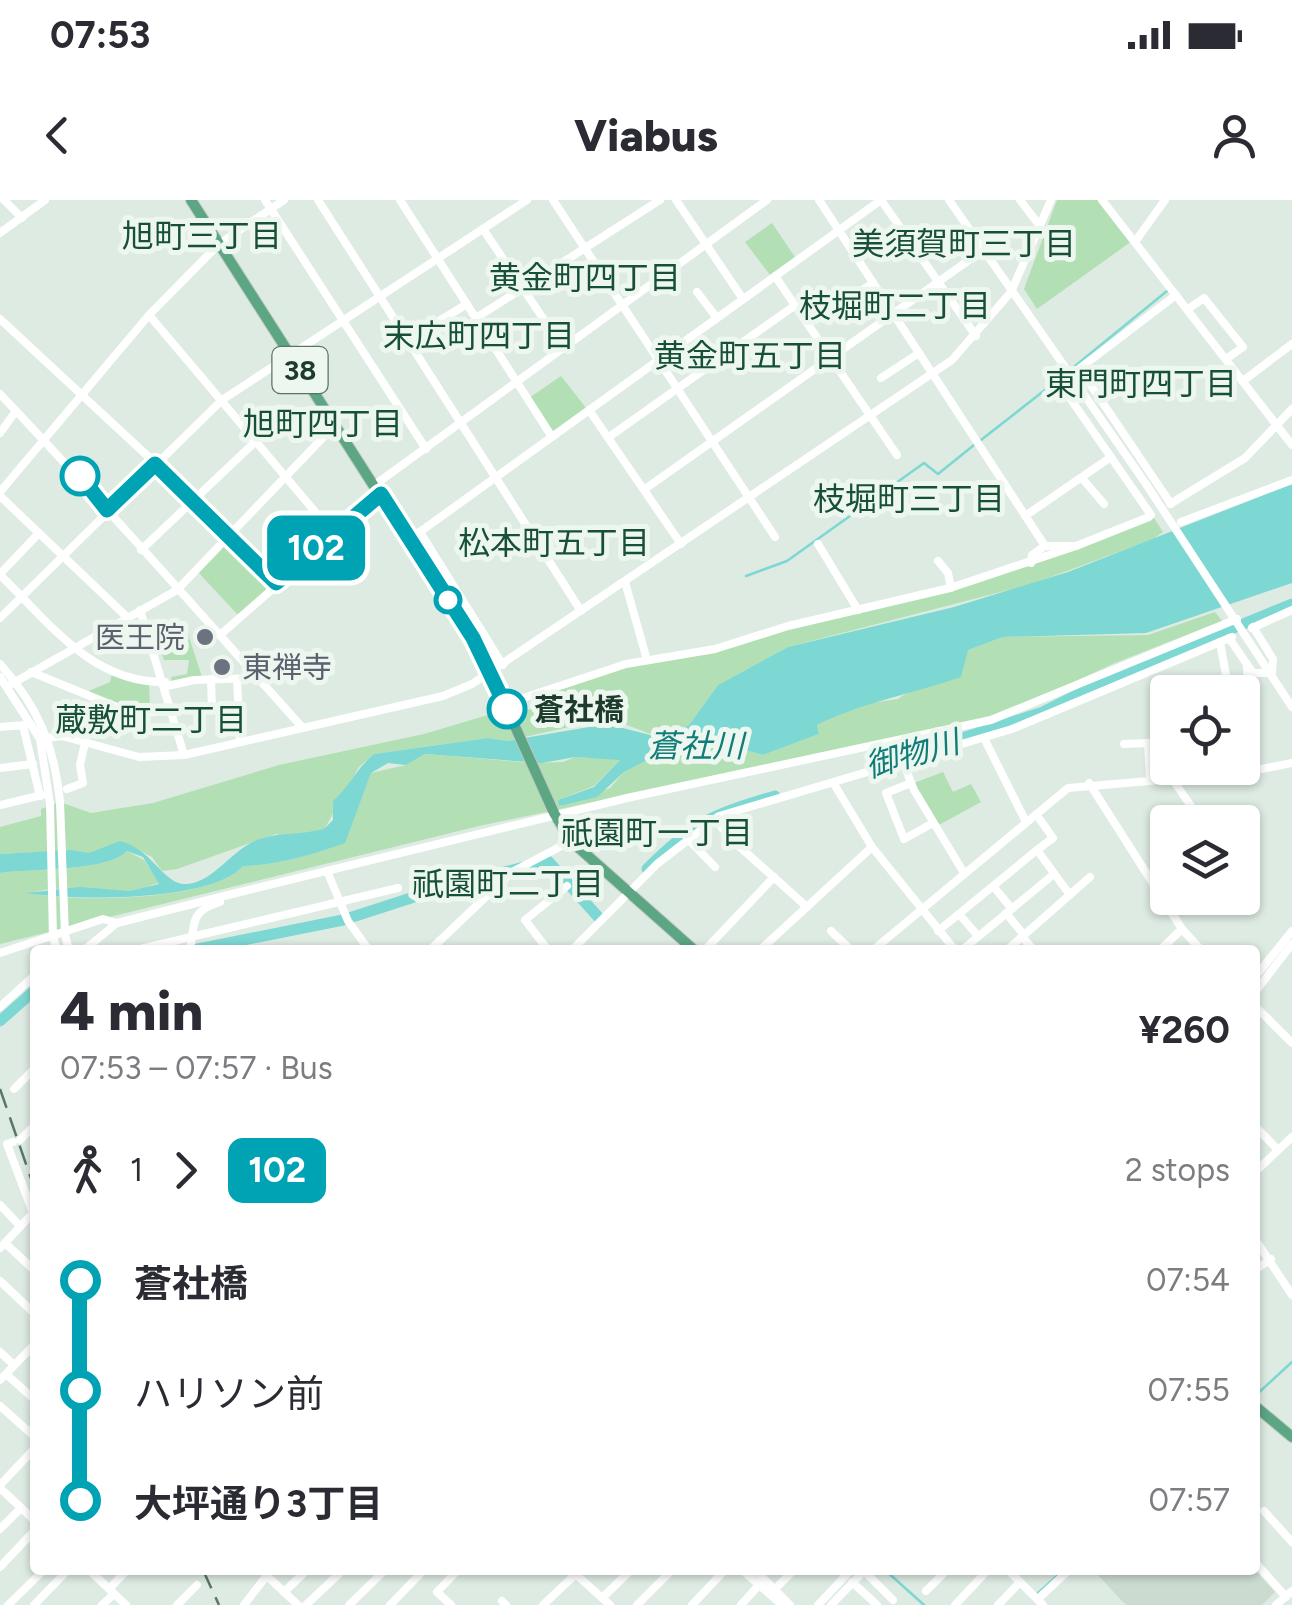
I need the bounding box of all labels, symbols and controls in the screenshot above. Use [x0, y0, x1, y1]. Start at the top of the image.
text: 07:53 [50, 12, 150, 58]
icon: back [30, 108, 85, 163]
text: Viabus [574, 108, 718, 162]
icon: person [1207, 108, 1262, 163]
district label: 旭町三丁目 [122, 217, 282, 255]
district label: 美須賀町三丁目 [852, 225, 1076, 263]
district label: 黄金町四丁目 [489, 259, 681, 297]
district label: 枝堀町二丁目 [799, 287, 991, 325]
district label: 末広町四丁目 [383, 317, 575, 355]
district label: 黄金町五丁目 [654, 337, 846, 375]
road number: 38 [272, 347, 328, 393]
district label: 東門町四丁目 [1045, 365, 1237, 403]
district label: 旭町四丁目 [243, 405, 403, 443]
unlabelled marker [61, 457, 99, 495]
district label: 枝堀町三丁目 [813, 480, 1005, 518]
line badge: 102 [258, 516, 374, 580]
district label: 松本町五丁目 [458, 524, 650, 562]
text: 102 [287, 527, 345, 569]
unlabelled marker [435, 587, 461, 613]
place label: 医王院 [95, 619, 185, 656]
marker: 医王院 [194, 626, 216, 648]
place label: 東禅寺 [242, 649, 332, 686]
marker: 東禅寺 [211, 656, 233, 678]
map controls [1150, 675, 1260, 915]
button: locate [1150, 675, 1260, 785]
marker: 蒼社橋 [488, 690, 526, 728]
place label: 蒼社橋 [534, 691, 624, 728]
district label: 蔵敷町二丁目 [55, 701, 247, 739]
water label: 御物川 [861, 722, 966, 785]
water label: 蒼社川 [648, 727, 747, 765]
button: layers [1150, 805, 1260, 915]
district label: 祇園町一丁目 [561, 814, 753, 852]
district label: 祇園町二丁目 [412, 865, 604, 903]
text: 4 min [60, 978, 203, 1044]
text: ¥260 [1139, 1007, 1230, 1053]
text: 07:53 – 07:57 · Bus [60, 1049, 333, 1087]
icon: walk [60, 1143, 115, 1198]
icon: forward [158, 1143, 213, 1198]
text: 102 [248, 1149, 306, 1191]
text: 1 [130, 1151, 143, 1189]
text: 2 stops [1125, 1151, 1230, 1189]
text: 蒼社橋 [134, 1261, 248, 1307]
text: 07:54 [1146, 1261, 1230, 1299]
text: ハリソン前 [134, 1371, 324, 1417]
text: 07:55 [1147, 1371, 1230, 1409]
text: 大坪通り3丁目 [134, 1481, 383, 1527]
text: 07:57 [1149, 1481, 1230, 1519]

